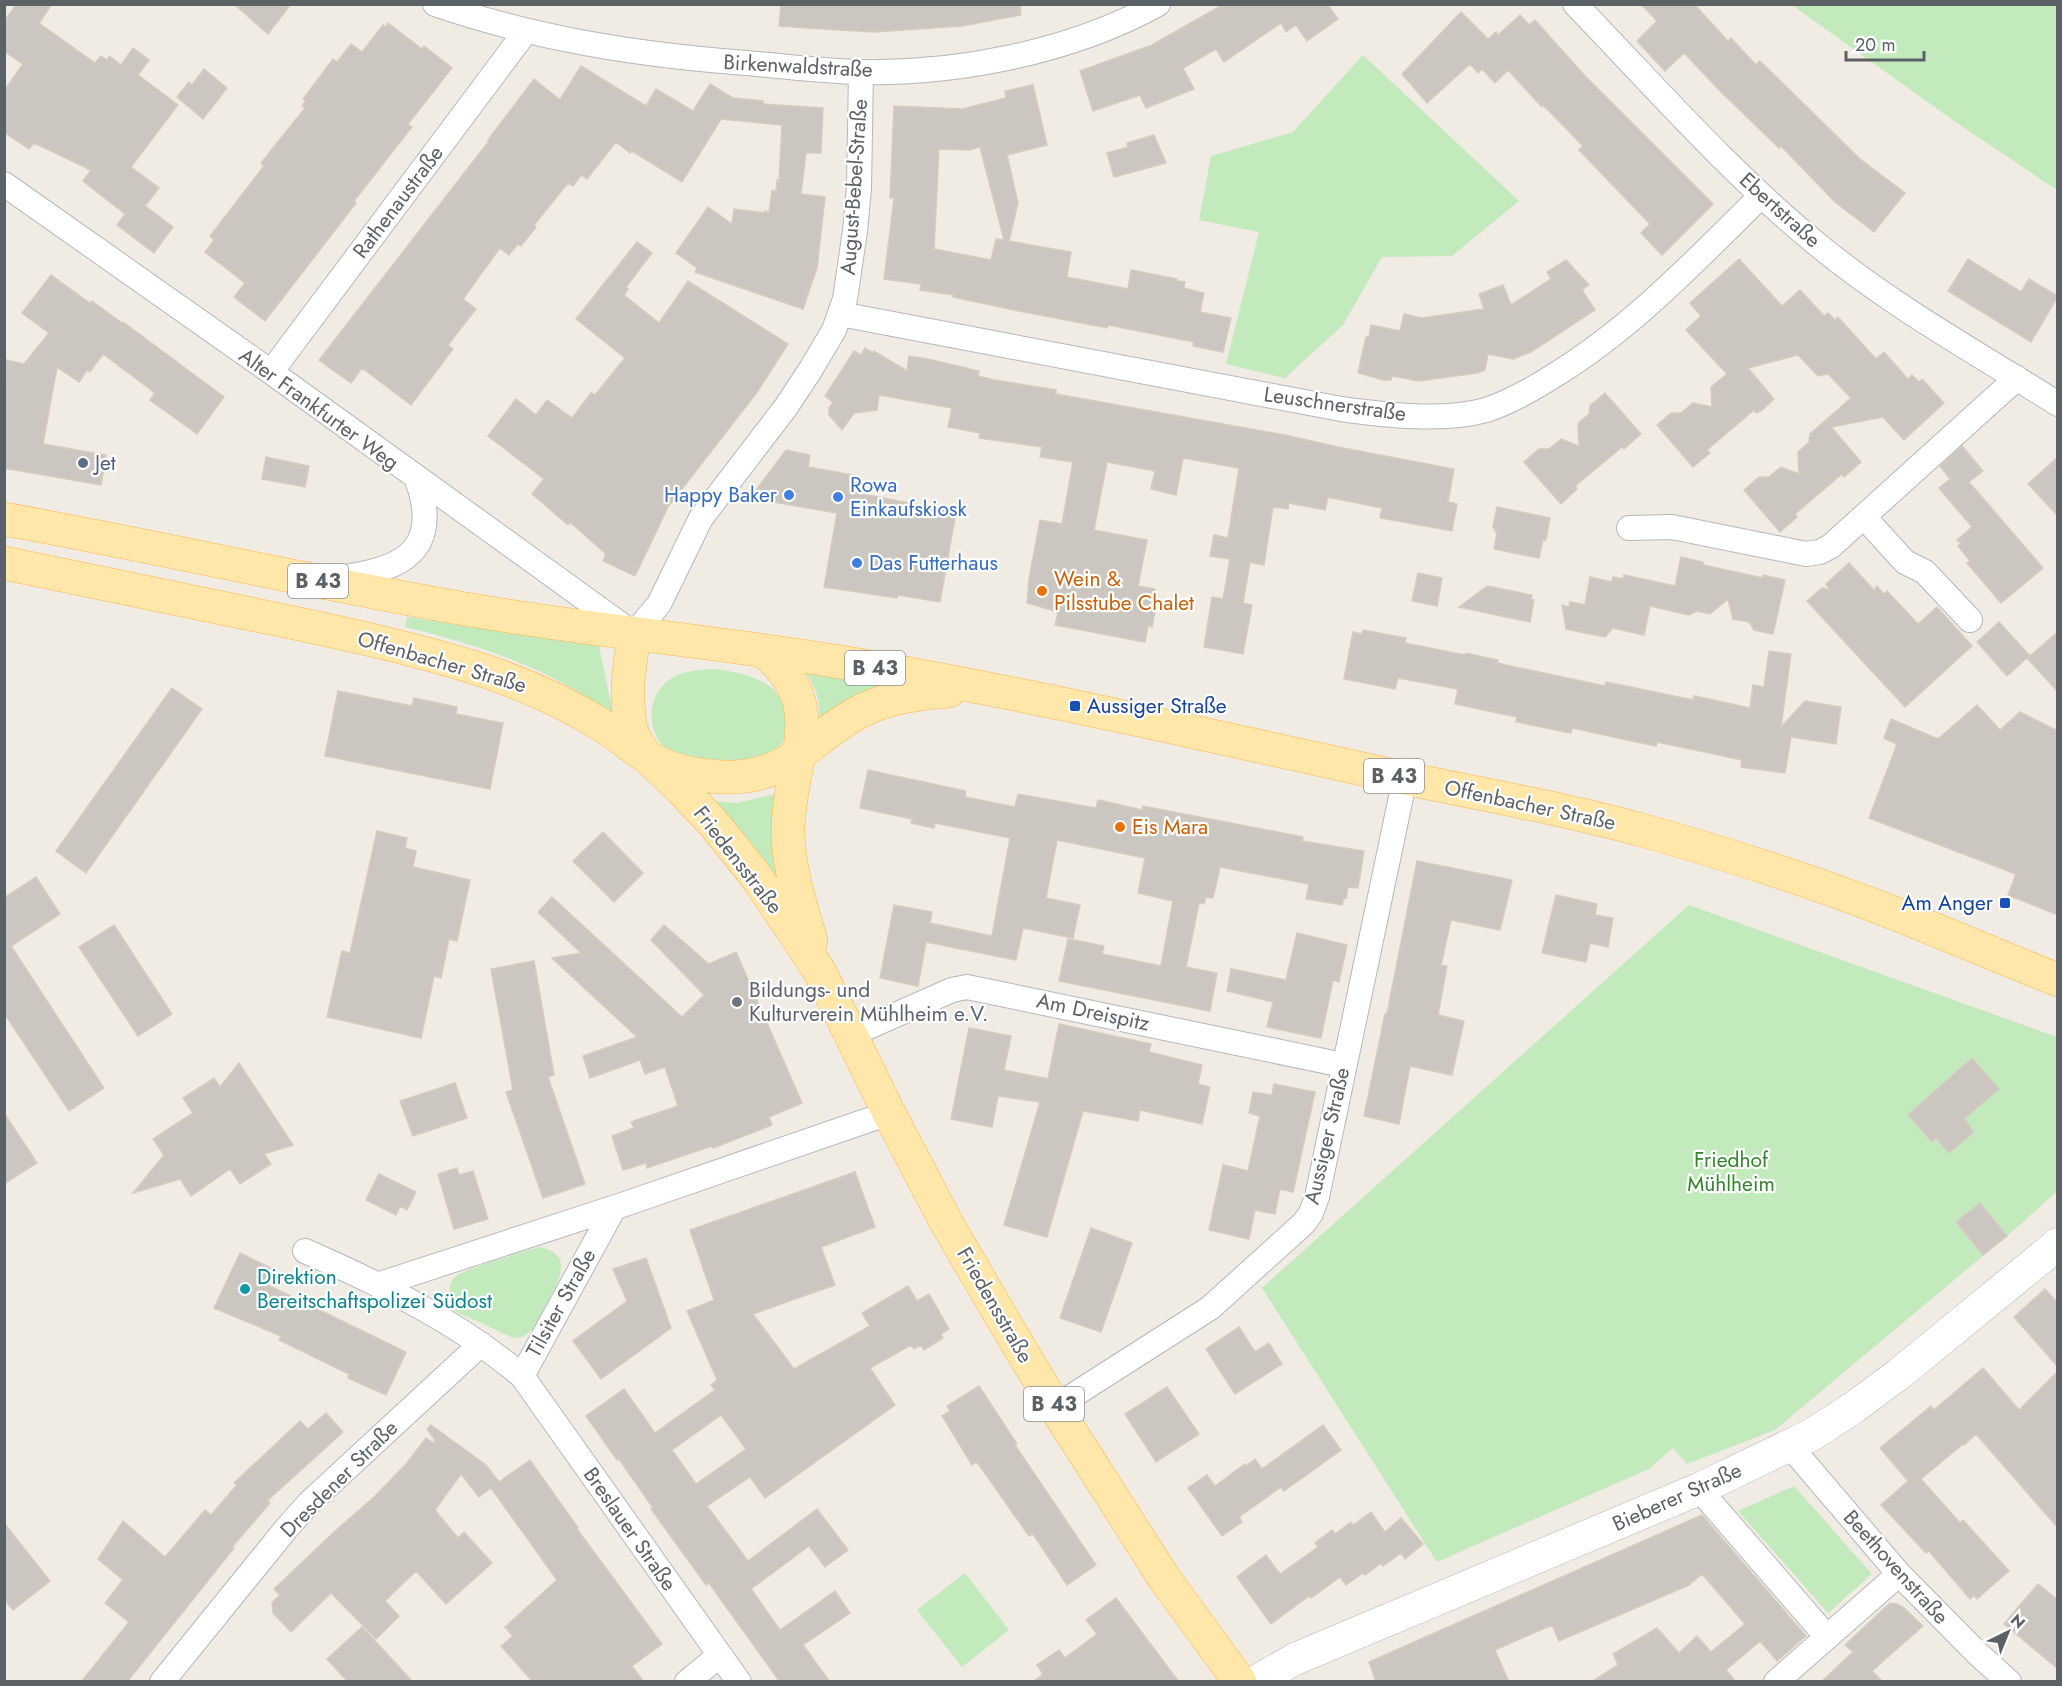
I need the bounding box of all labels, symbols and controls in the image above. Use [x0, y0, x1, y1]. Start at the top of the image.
scale bar [1846, 24, 1924, 62]
text: 20 m [1855, 32, 1895, 58]
street label: Birkenwaldstraße [722, 47, 874, 85]
street label: August-Bebel-Straße [833, 98, 875, 276]
street label: Rathenaustraße [346, 139, 451, 265]
street label: Ebertstraße [1733, 165, 1827, 255]
street label: Alter Frankfurter Weg [233, 341, 405, 477]
street label: Leuschnerstraße [1262, 379, 1408, 429]
place label: Jet [92, 448, 116, 478]
marker: Jet [76, 456, 90, 470]
place label: Rowa Einkaufskiosk [850, 470, 967, 524]
place label: Happy Baker [664, 480, 778, 510]
marker: Happy Baker [782, 488, 796, 502]
marker: Rowa Einkaufskiosk [831, 490, 845, 504]
place label: Das Futterhaus [869, 548, 998, 578]
marker: Das Futterhaus [850, 556, 864, 570]
road number: B 43 [288, 564, 348, 598]
place label: Wein & Pilsstube Chalet [1054, 564, 1194, 618]
marker: Wein & Pilsstube Chalet [1035, 584, 1049, 598]
street label: Offenbacher Straße [354, 624, 530, 701]
road number: B 43 [845, 651, 905, 685]
place label: Aussiger Straße [1087, 691, 1227, 721]
marker: Aussiger Straße [1068, 699, 1082, 713]
road number: B 43 [1364, 759, 1424, 793]
street label: Offenbacher Straße [1442, 772, 1619, 838]
street label: Friedensstraße [686, 800, 790, 920]
place label: Eis Mara [1132, 812, 1208, 842]
marker: Eis Mara [1113, 820, 1127, 834]
place label: Am Anger [1902, 888, 1994, 918]
marker: Am Anger [1998, 896, 2012, 910]
place label: Bildungs- und Kulturverein Mühlheim e.V. [749, 975, 988, 1029]
street label: Am Dreispitz [1034, 985, 1152, 1039]
marker: Bildungs- und Kulturverein Mühlheim e.V. [730, 995, 744, 1009]
street label: Aussiger Straße [1297, 1064, 1357, 1207]
park label: Friedhof Mühlheim [1687, 1145, 1775, 1199]
street label: Friedensstraße [950, 1241, 1040, 1369]
street label: Tilsiter Straße [519, 1243, 603, 1363]
place label: Direktion Bereitschaftspolizei Südost [257, 1262, 492, 1316]
marker: Direktion Bereitschaftspolizei Südost [238, 1282, 252, 1296]
road number: B 43 [1024, 1387, 1084, 1421]
street label: Dresdener Straße [274, 1413, 405, 1544]
street label: Bieberer Straße [1608, 1455, 1747, 1539]
street label: Breslauer Straße [576, 1461, 684, 1597]
street label: Beethovenstraße [1836, 1503, 1956, 1631]
north arrow [1978, 1602, 2038, 1662]
text: N [2005, 1609, 2030, 1634]

